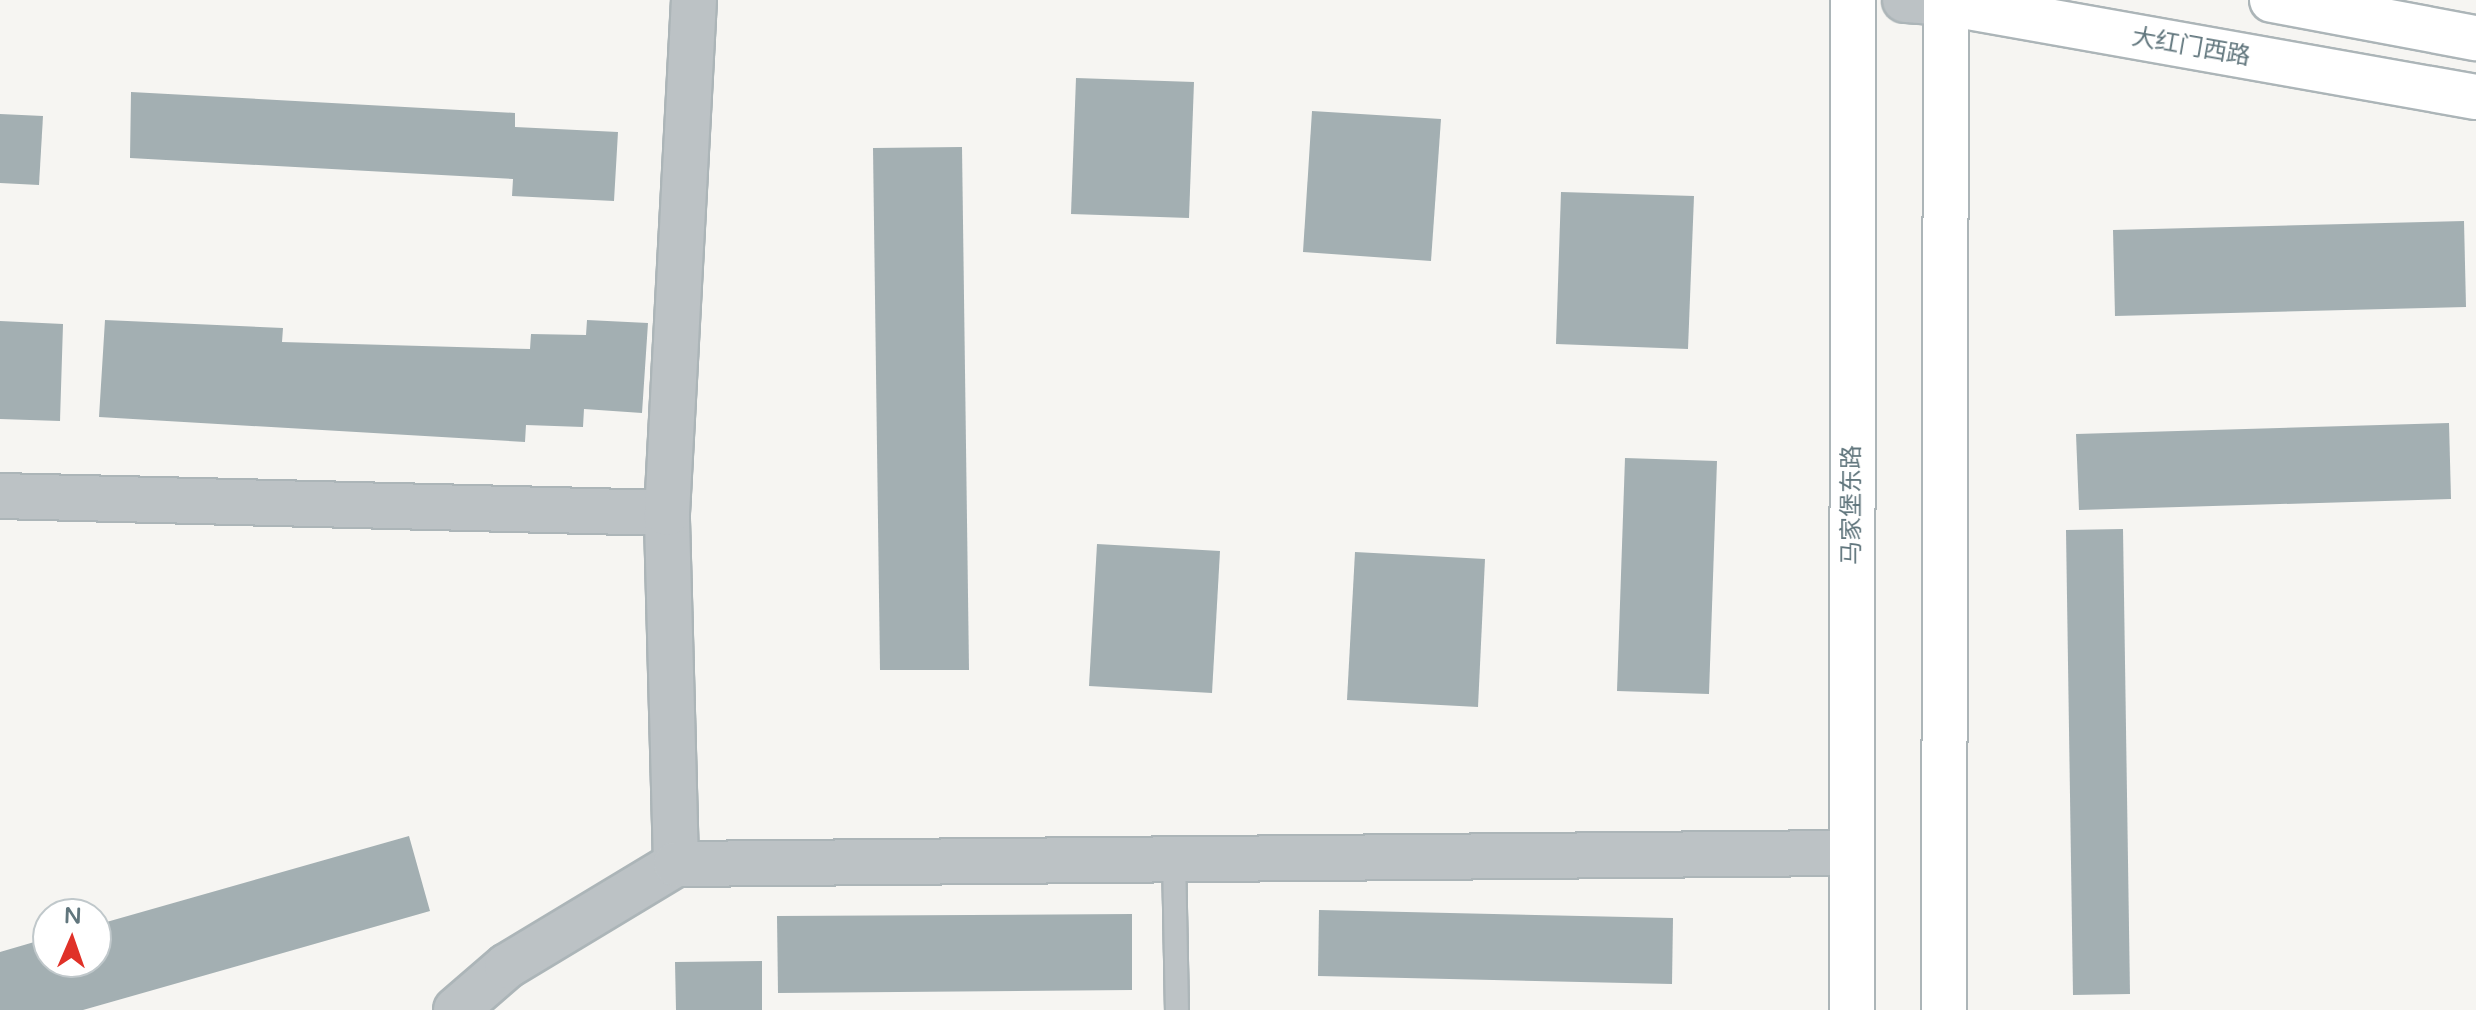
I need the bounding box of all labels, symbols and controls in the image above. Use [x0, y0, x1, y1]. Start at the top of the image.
street label: 大红门西路 [2129, 22, 2253, 72]
street label: 马家堡东路 [1838, 445, 1866, 565]
north arrow [32, 898, 112, 978]
text: N [63, 903, 82, 929]

